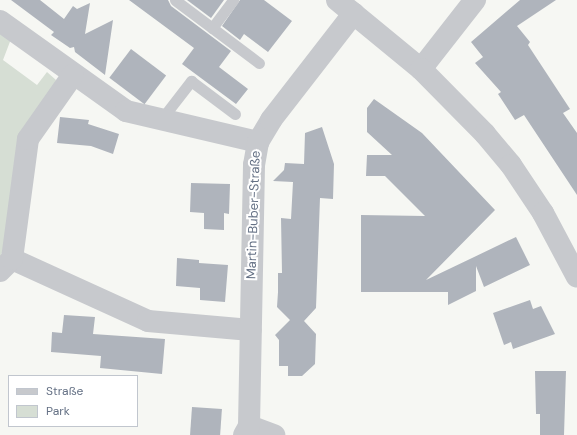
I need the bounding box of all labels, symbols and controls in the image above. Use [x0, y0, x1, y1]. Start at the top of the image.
street label: Martin-Buber-Straße [244, 151, 264, 279]
legend [8, 375, 138, 427]
text: Straße [46, 383, 83, 399]
text: Park [46, 403, 70, 419]

